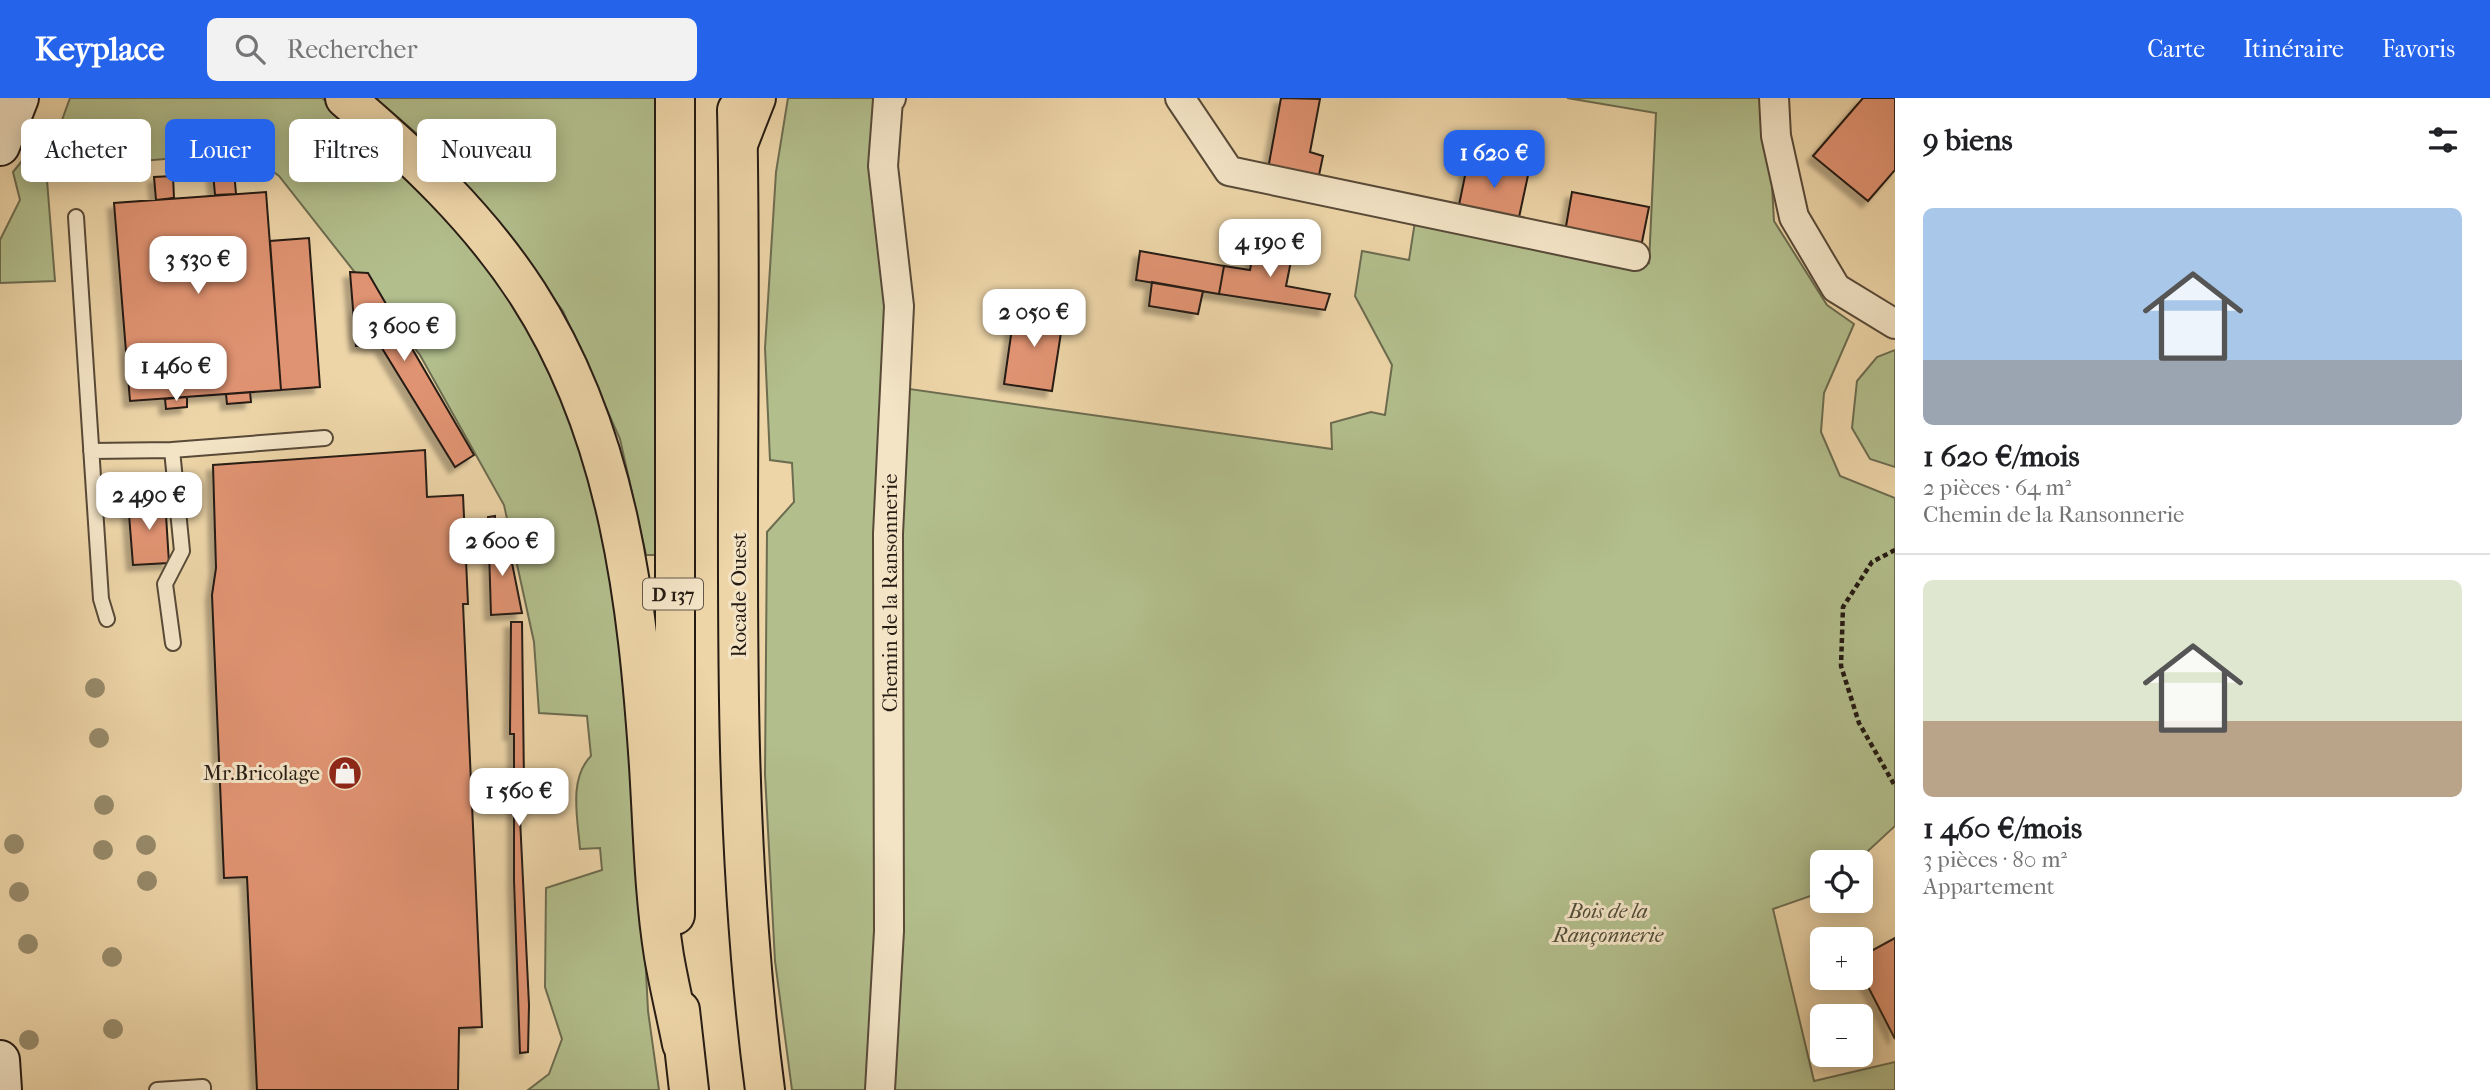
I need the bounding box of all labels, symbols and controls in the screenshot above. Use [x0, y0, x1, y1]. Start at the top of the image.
search box [207, 18, 697, 81]
text: Keyplace [35, 30, 165, 69]
icon: search [231, 30, 269, 68]
text: Rechercher [287, 34, 418, 65]
text: Carte [2147, 35, 2205, 63]
text: Itinéraire [2243, 35, 2344, 63]
text: Favoris [2382, 35, 2455, 63]
chip: Acheter [21, 119, 151, 182]
chip: Louer [165, 119, 275, 182]
chip: Filtres [289, 119, 403, 182]
chip: Nouveau [417, 119, 556, 182]
icon: filters [2424, 121, 2462, 159]
text: 9 biens [1923, 123, 2013, 158]
pin: 1 620 € [1429, 130, 1559, 190]
text: 1 620 € [1460, 139, 1528, 166]
pin: 4 190 € [1205, 220, 1335, 279]
text: 4 190 € [1235, 228, 1305, 255]
pin: 3 530 € [133, 236, 263, 296]
text: 3 530 € [165, 245, 231, 272]
icon: home [2130, 253, 2256, 379]
pin: 2 050 € [969, 289, 1099, 349]
text: 2 050 € [999, 298, 1069, 325]
pin: 3 600 € [339, 303, 469, 363]
text: 3 600 € [369, 312, 439, 339]
pin: 1 460 € [111, 344, 241, 403]
text: 1 460 € [141, 352, 211, 379]
text: 1 620 €/mois [1923, 439, 2080, 474]
pin: 2 490 € [84, 472, 214, 532]
street label: Chemin de la Ransonnerie [878, 474, 902, 712]
text: 2 pièces · 64 m² [1923, 474, 2071, 501]
text: 2 490 € [112, 481, 186, 508]
text: Chemin de la Ransonnerie [1923, 501, 2184, 528]
pin: 2 600 € [437, 518, 567, 578]
text: 2 600 € [465, 527, 539, 554]
street label: Rocade Ouest [727, 532, 751, 657]
road number: D 137 [643, 579, 703, 610]
icon: home [2130, 625, 2256, 751]
shop icon: Mr.Bricolage [326, 754, 364, 792]
place label: Mr.Bricolage [203, 761, 320, 785]
pin: 1 560 € [454, 768, 584, 828]
text: 1 560 € [486, 777, 552, 804]
text: 1 460 €/mois [1923, 811, 2082, 846]
text: 3 pièces · 80 m² [1923, 846, 2067, 873]
map controls [1810, 850, 1873, 1067]
button: locate [1810, 850, 1873, 913]
text: Appartement [1923, 873, 2055, 900]
park label: Bois de la Rançonnerie [1551, 899, 1664, 947]
button: + [1810, 927, 1873, 990]
button: − [1810, 1004, 1873, 1067]

